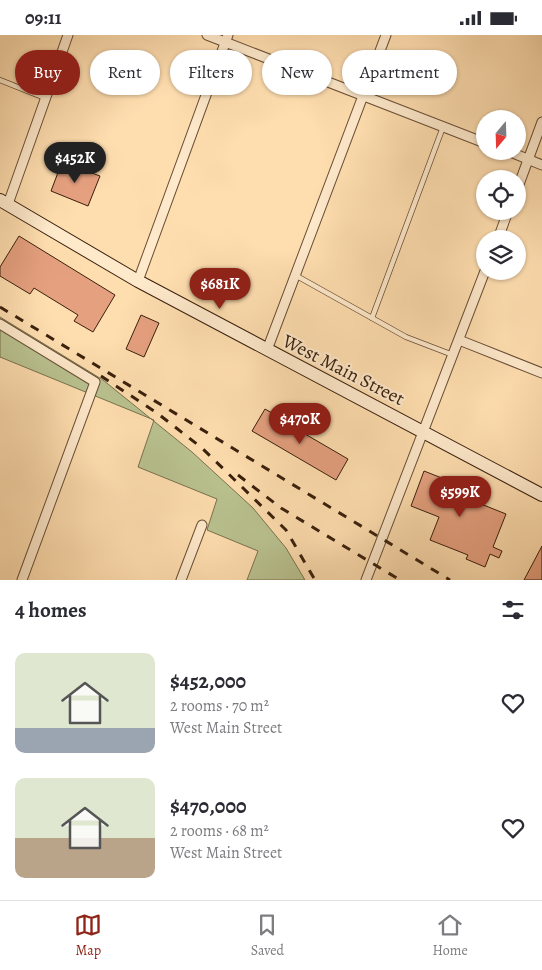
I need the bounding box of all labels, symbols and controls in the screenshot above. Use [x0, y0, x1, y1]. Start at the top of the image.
text: 09:11 [25, 5, 61, 31]
chip: Buy [15, 50, 80, 95]
chip: Rent [90, 50, 160, 95]
chip: Filters [170, 50, 252, 95]
chip: New [262, 50, 332, 95]
chip: Apartment [342, 50, 457, 95]
north arrow [476, 110, 526, 160]
map controls [476, 110, 526, 280]
pin: $452K [40, 141, 110, 184]
text: $452K [55, 147, 95, 169]
button: locate [476, 170, 526, 220]
button: layers [476, 230, 526, 280]
pin: $681K [185, 267, 255, 310]
text: $681K [201, 273, 239, 295]
street label: West Main Street [277, 328, 409, 412]
pin: $470K [265, 403, 335, 445]
text: $470K [280, 408, 320, 430]
pin: $599K [425, 475, 495, 518]
text: $599K [440, 481, 480, 503]
text: 4 homes [15, 596, 87, 624]
icon: filters [499, 596, 527, 624]
text: $452,000 [170, 667, 246, 695]
icon: home [55, 673, 115, 733]
icon: heart [499, 689, 527, 717]
text: 2 rooms · 70 m² [170, 695, 269, 717]
text: West Main Street [170, 717, 282, 739]
text: $470,000 [170, 792, 247, 820]
icon: home [55, 798, 115, 858]
icon: heart [499, 814, 527, 842]
text: 2 rooms · 68 m² [170, 820, 269, 842]
text: West Main Street [170, 842, 282, 864]
tab: Map [74, 911, 102, 960]
tab: Saved [251, 911, 284, 960]
tab: Home [433, 911, 468, 960]

